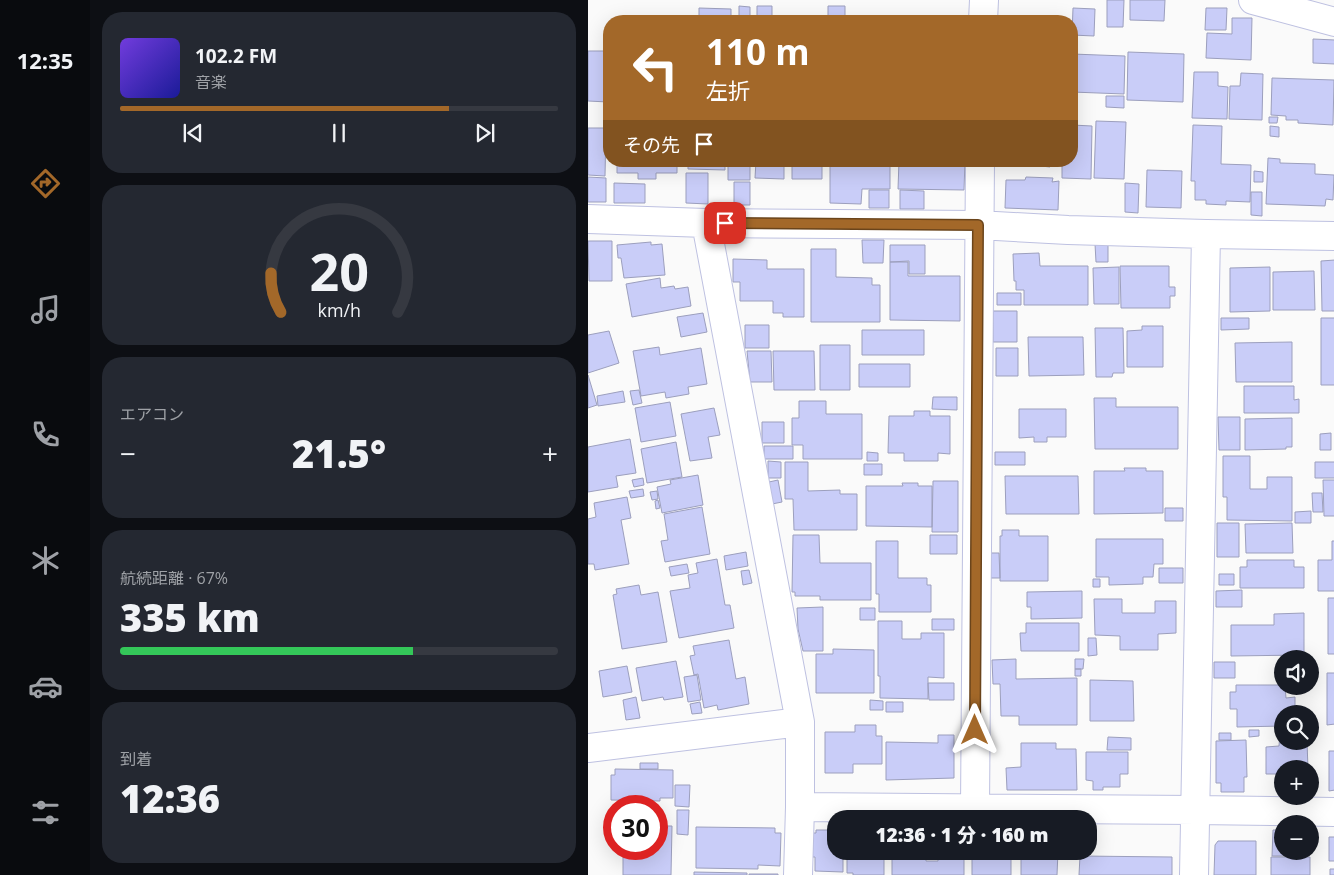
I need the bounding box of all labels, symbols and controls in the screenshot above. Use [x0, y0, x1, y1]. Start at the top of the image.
text: 110 m [706, 28, 810, 75]
icon: left [623, 35, 688, 100]
text: 102.2 FM [195, 43, 277, 69]
text: 12:35 [17, 45, 73, 75]
text: 音楽 [195, 71, 227, 93]
text: 左折 [706, 75, 750, 105]
icon: previous [179, 119, 207, 147]
icon: pause [325, 119, 353, 147]
icon: next [471, 119, 499, 147]
icon: arrive [690, 130, 718, 158]
text: その先 [623, 132, 680, 158]
icon: directions [28, 166, 63, 201]
pin [704, 202, 746, 244]
icon: arrive [711, 209, 739, 237]
text: 20 [309, 235, 369, 306]
icon: music [28, 292, 63, 327]
text: km/h [317, 298, 361, 322]
text: エアコン [120, 403, 184, 425]
icon: phone [28, 417, 63, 452]
text: 21.5° [292, 427, 386, 479]
text: − [120, 434, 136, 472]
text: + [542, 434, 558, 472]
icon: climate [28, 543, 63, 578]
text: 航続距離 · 67% [120, 567, 228, 589]
text: 335 km [120, 591, 260, 643]
map controls [1274, 650, 1319, 860]
button: sound [1274, 650, 1319, 695]
icon: car [28, 669, 63, 704]
position arrow [948, 703, 1000, 755]
button: search [1274, 705, 1319, 750]
text: 到着 [120, 748, 152, 770]
button: + [1274, 760, 1319, 805]
text: 12:36 [120, 772, 220, 824]
icon: filters [28, 795, 63, 830]
speed limit sign: 30 [603, 795, 668, 860]
button: − [1274, 815, 1319, 860]
text: 12:36 · 1 分 · 160 m [875, 822, 1049, 848]

